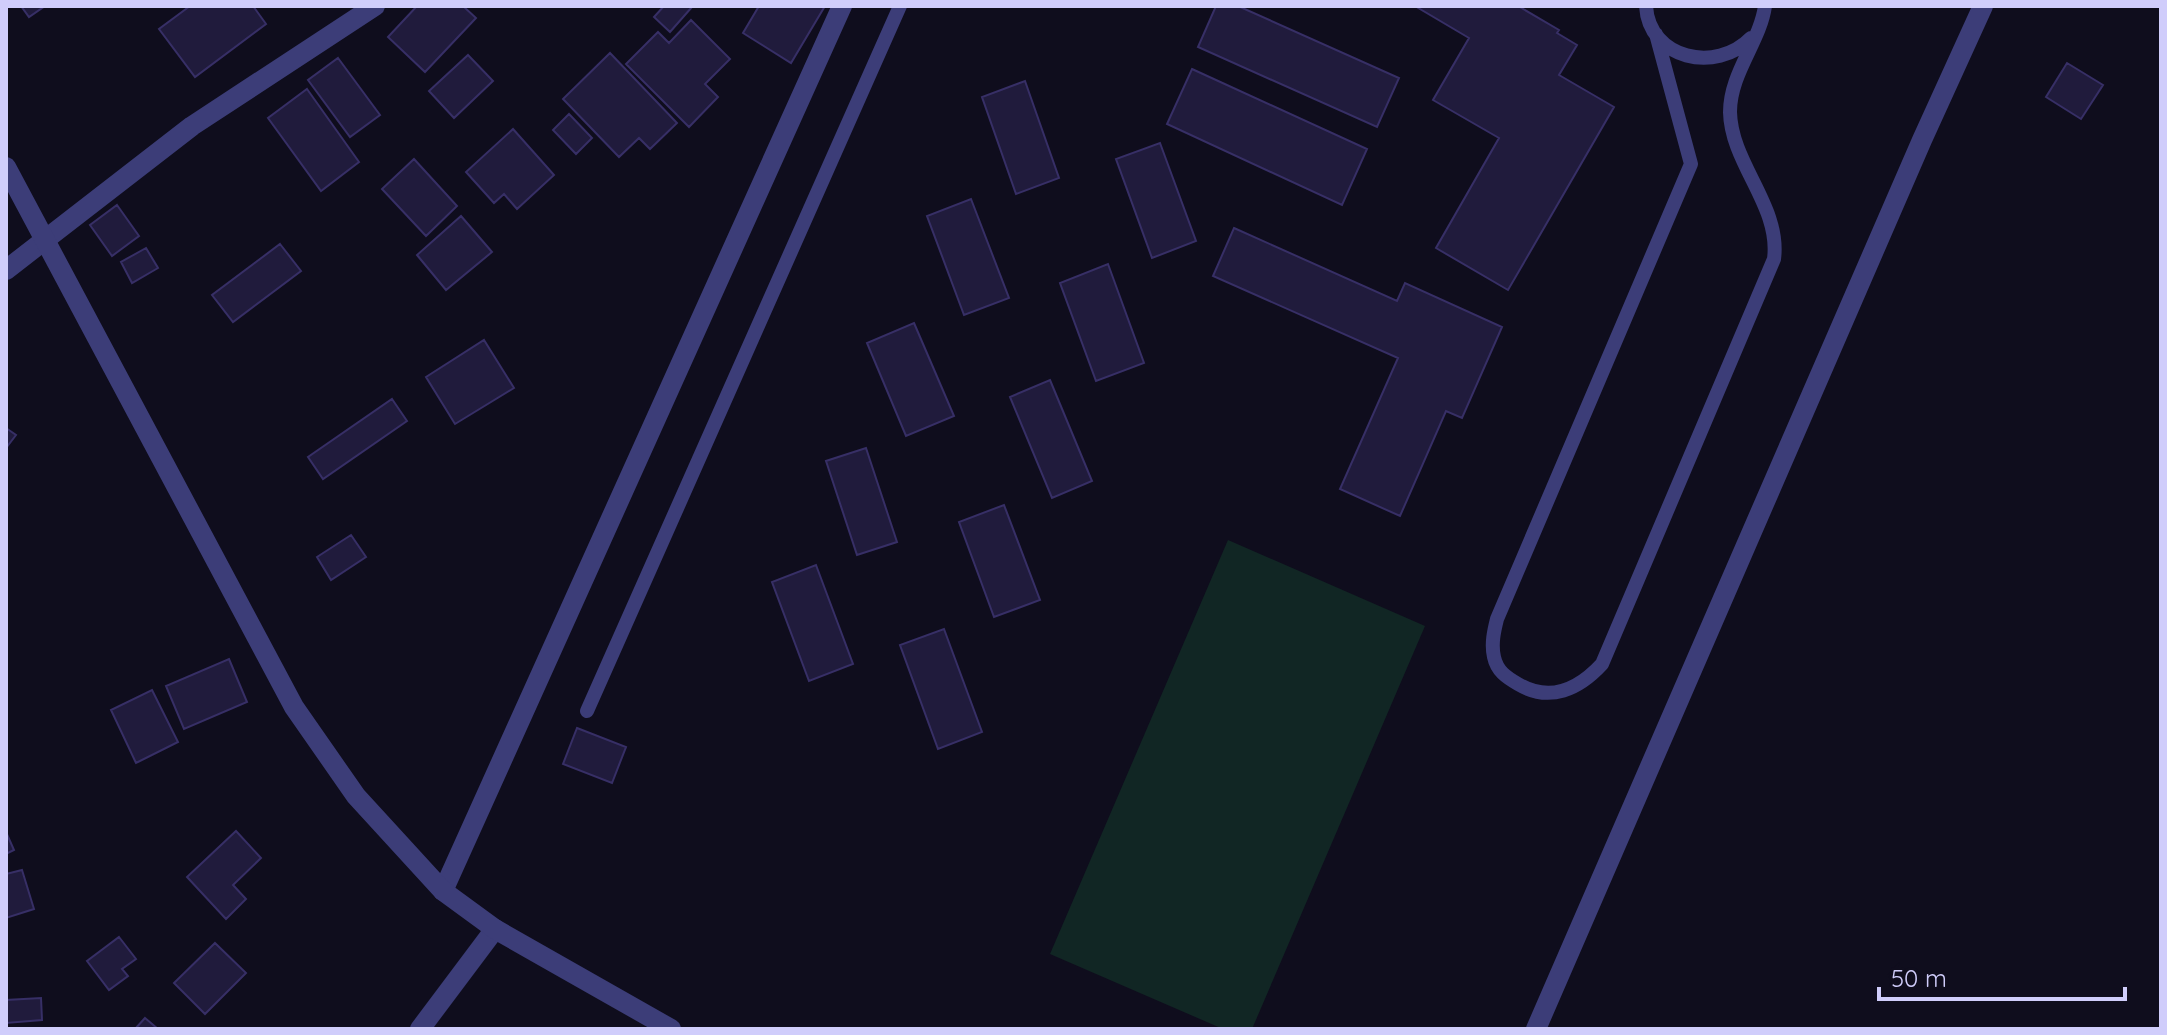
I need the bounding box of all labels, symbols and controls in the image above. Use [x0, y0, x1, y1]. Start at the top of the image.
scale bar [1879, 951, 2125, 1001]
text: 50 m [1891, 963, 1947, 993]

